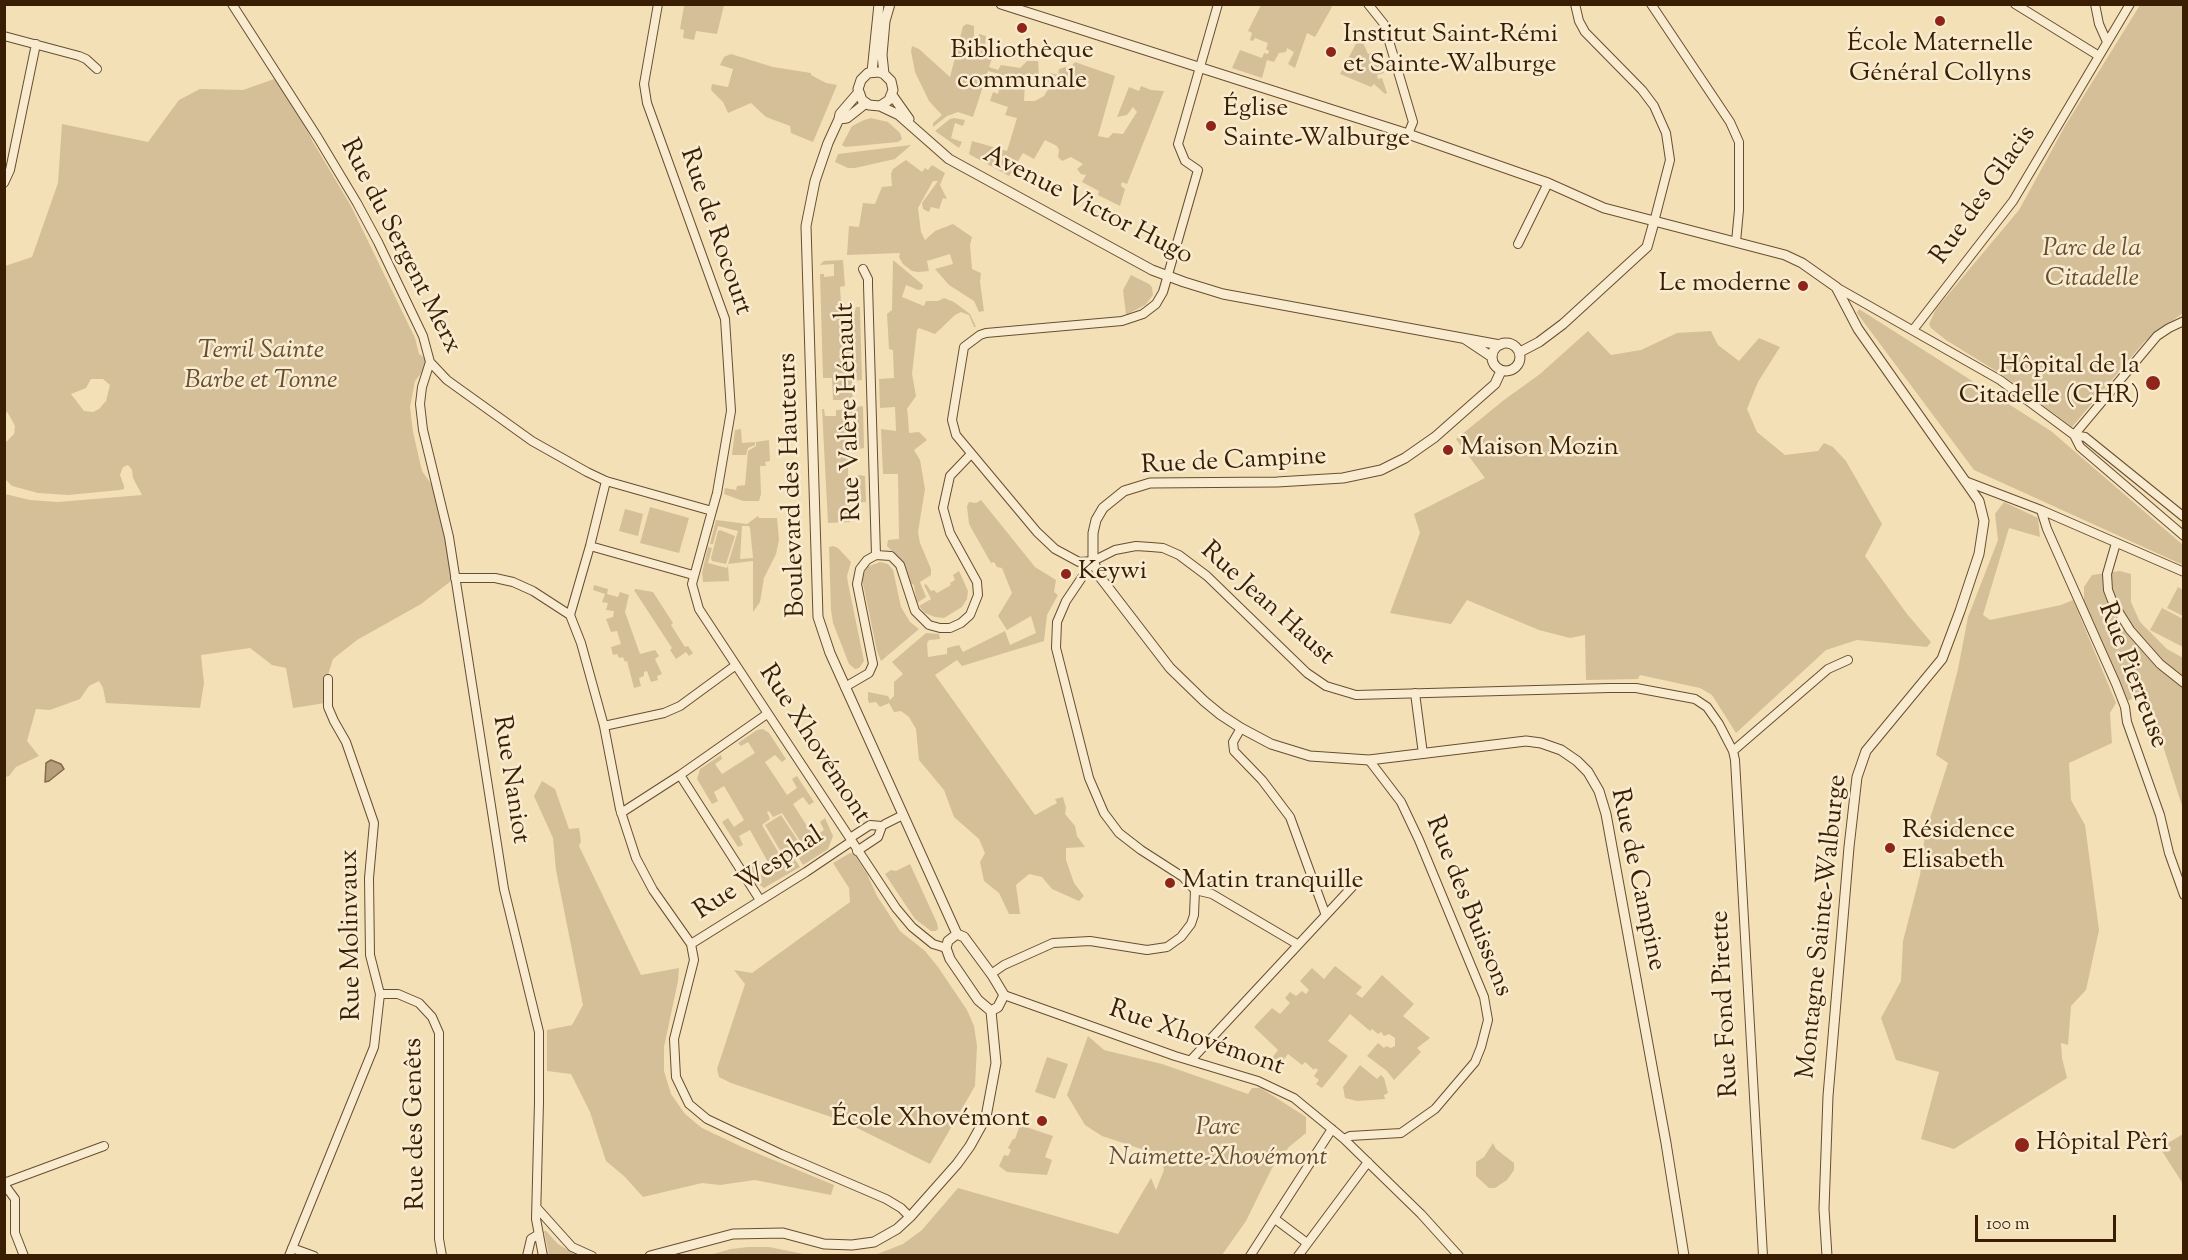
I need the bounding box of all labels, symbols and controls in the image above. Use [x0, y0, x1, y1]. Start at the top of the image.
marker: École Maternelle Général Collyns [1933, 14, 1947, 28]
marker: Bibliothèque communale [1015, 21, 1029, 35]
place label: Institut Saint-Rémi et Sainte-Walburge [1343, 21, 1558, 82]
place label: École Maternelle Général Collyns [1847, 30, 2033, 92]
place label: Bibliothèque communale [950, 37, 1094, 98]
marker: Institut Saint-Rémi et Sainte-Walburge [1324, 45, 1338, 59]
place label: Église Sainte-Walburge [1223, 95, 1410, 156]
marker: Église Sainte-Walburge [1204, 119, 1218, 133]
street label: Rue des Glacis [1926, 121, 2044, 271]
street label: Rue du Sergent Merx [331, 135, 467, 359]
street label: Avenue Victor Hugo [977, 141, 1197, 273]
street label: Rue de Rocourt [671, 144, 757, 320]
park label: Parc de la Citadelle [2043, 235, 2141, 296]
place label: Le moderne [1659, 270, 1791, 302]
marker: Le moderne [1796, 279, 1810, 293]
street label: Rue Valère Hénault [832, 302, 870, 522]
park label: Terril Sainte Barbe et Tonne [184, 337, 338, 398]
street label: Boulevard des Hauteurs [774, 352, 814, 618]
place label: Hôpital de la Citadelle (CHR) [1959, 352, 2140, 414]
marker: Hôpital de la Citadelle (CHR) [2144, 374, 2162, 392]
place label: Maison Mozin [1460, 434, 1619, 466]
street label: Rue de Campine [1141, 443, 1327, 483]
marker: Maison Mozin [1441, 443, 1455, 457]
street label: Rue Jean Haust [1193, 537, 1339, 673]
place label: Keywi [1078, 558, 1147, 590]
marker: Keywi [1059, 567, 1073, 581]
street label: Rue Pierreuse [2089, 599, 2173, 753]
street label: Rue Xhovémont [750, 660, 876, 830]
street label: Rue Naniot [484, 714, 534, 846]
street label: Montagne Sainte-Walburge [1792, 773, 1856, 1081]
street label: Rue de Campine [1601, 786, 1671, 974]
street label: Rue des Buissons [1417, 812, 1517, 1002]
place label: Résidence Elisabeth [1902, 817, 2015, 879]
street label: Rue Wesphal [689, 822, 831, 928]
marker: Résidence Elisabeth [1883, 841, 1897, 855]
street label: Rue Molinvaux [336, 849, 370, 1021]
place label: Matin tranquille [1182, 867, 1364, 899]
marker: Matin tranquille [1163, 876, 1177, 890]
street label: Rue Fond Pirette [1707, 910, 1747, 1098]
street label: Rue Xhovémont [1104, 995, 1288, 1085]
street label: Rue des Genêts [400, 1038, 434, 1210]
place label: École Xhovémont [831, 1105, 1030, 1137]
marker: École Xhovémont [1035, 1114, 1049, 1128]
park label: Parc Naimette-Xhovémont [1108, 1114, 1328, 1176]
place label: Hôpital Pèrî [2036, 1129, 2169, 1161]
marker: Hôpital Pèrî [2013, 1136, 2031, 1154]
scale bar [1978, 1203, 2119, 1241]
text: 100 m [1986, 1212, 2030, 1238]

